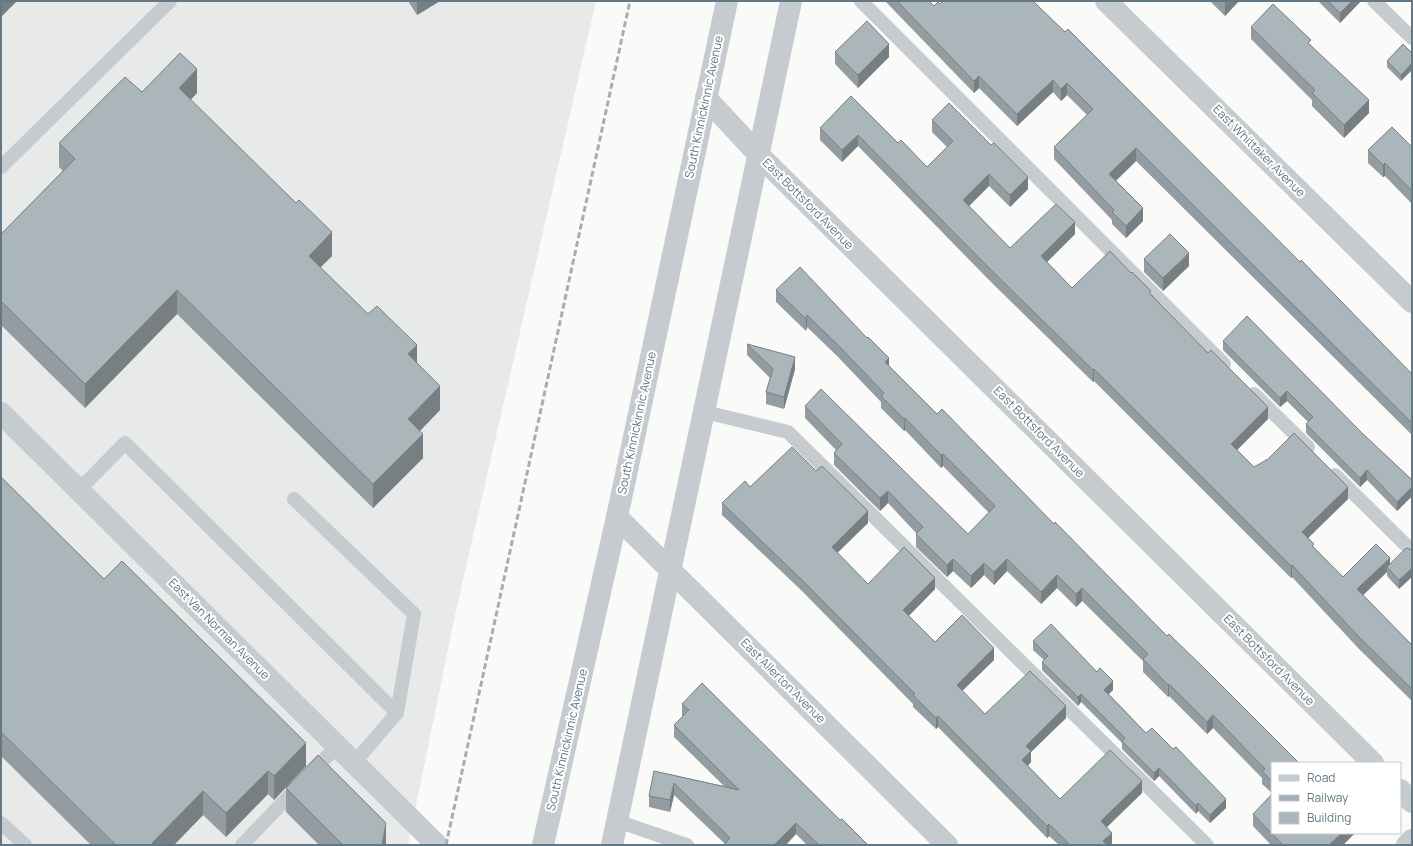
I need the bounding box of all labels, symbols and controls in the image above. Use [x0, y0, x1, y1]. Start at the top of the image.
street label: South Kinnickinnic Avenue [680, 34, 727, 180]
street label: East Whittaker Avenue [1209, 101, 1309, 201]
street label: East Bottsford Avenue [759, 154, 858, 253]
street label: South Kinnickinnic Avenue [613, 350, 660, 496]
street label: East Bottsford Avenue [990, 382, 1089, 481]
street label: East Van Norman Avenue [165, 574, 274, 683]
street label: East Bottsford Avenue [1220, 610, 1319, 709]
street label: East Allerton Avenue [737, 634, 830, 727]
street label: South Kinnickinnic Avenue [542, 667, 591, 813]
legend [1271, 762, 1401, 834]
text: Road [1307, 769, 1335, 786]
text: Railway [1307, 789, 1349, 806]
text: Building [1307, 809, 1351, 826]

